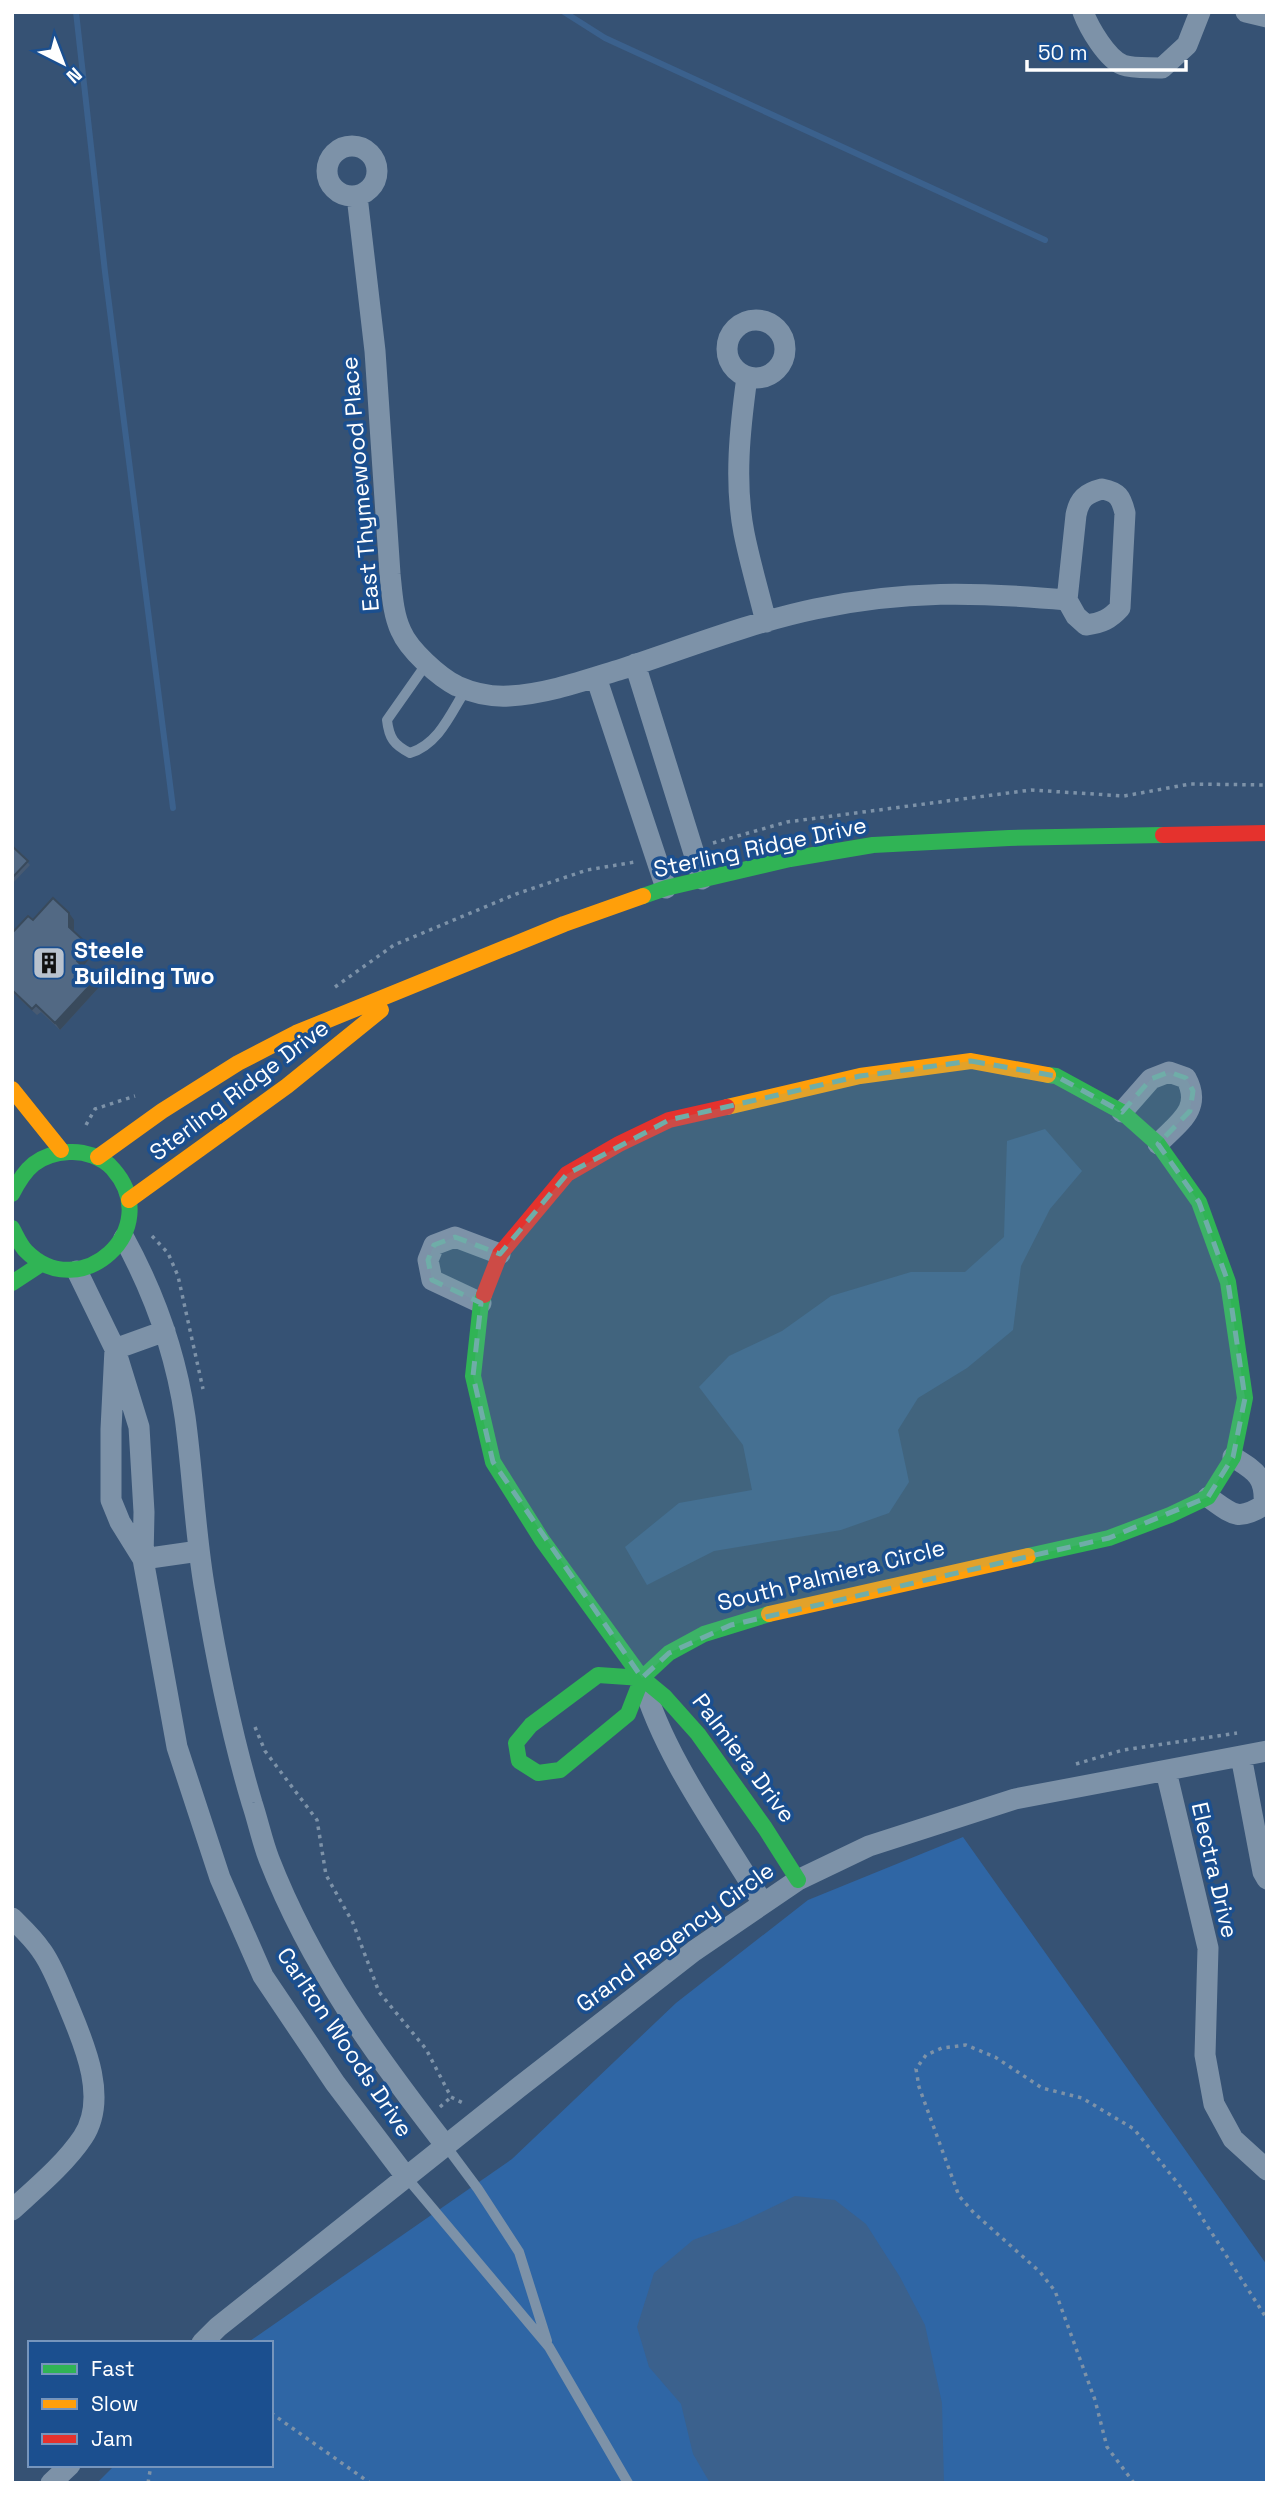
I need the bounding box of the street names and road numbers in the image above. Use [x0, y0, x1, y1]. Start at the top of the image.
street label: East Thymewood Place [334, 355, 386, 613]
street label: Sterling Ridge Drive [651, 810, 869, 884]
street label: Sterling Ridge Drive [143, 1013, 335, 1167]
street label: South Palmiera Circle [714, 1532, 948, 1618]
street label: Palmiera Drive [686, 1687, 802, 1829]
street label: Electra Drive [1185, 1799, 1245, 1941]
street label: Grand Regency Circle [570, 1855, 780, 2019]
street label: Carlton Woods Drive [270, 1941, 420, 2143]

